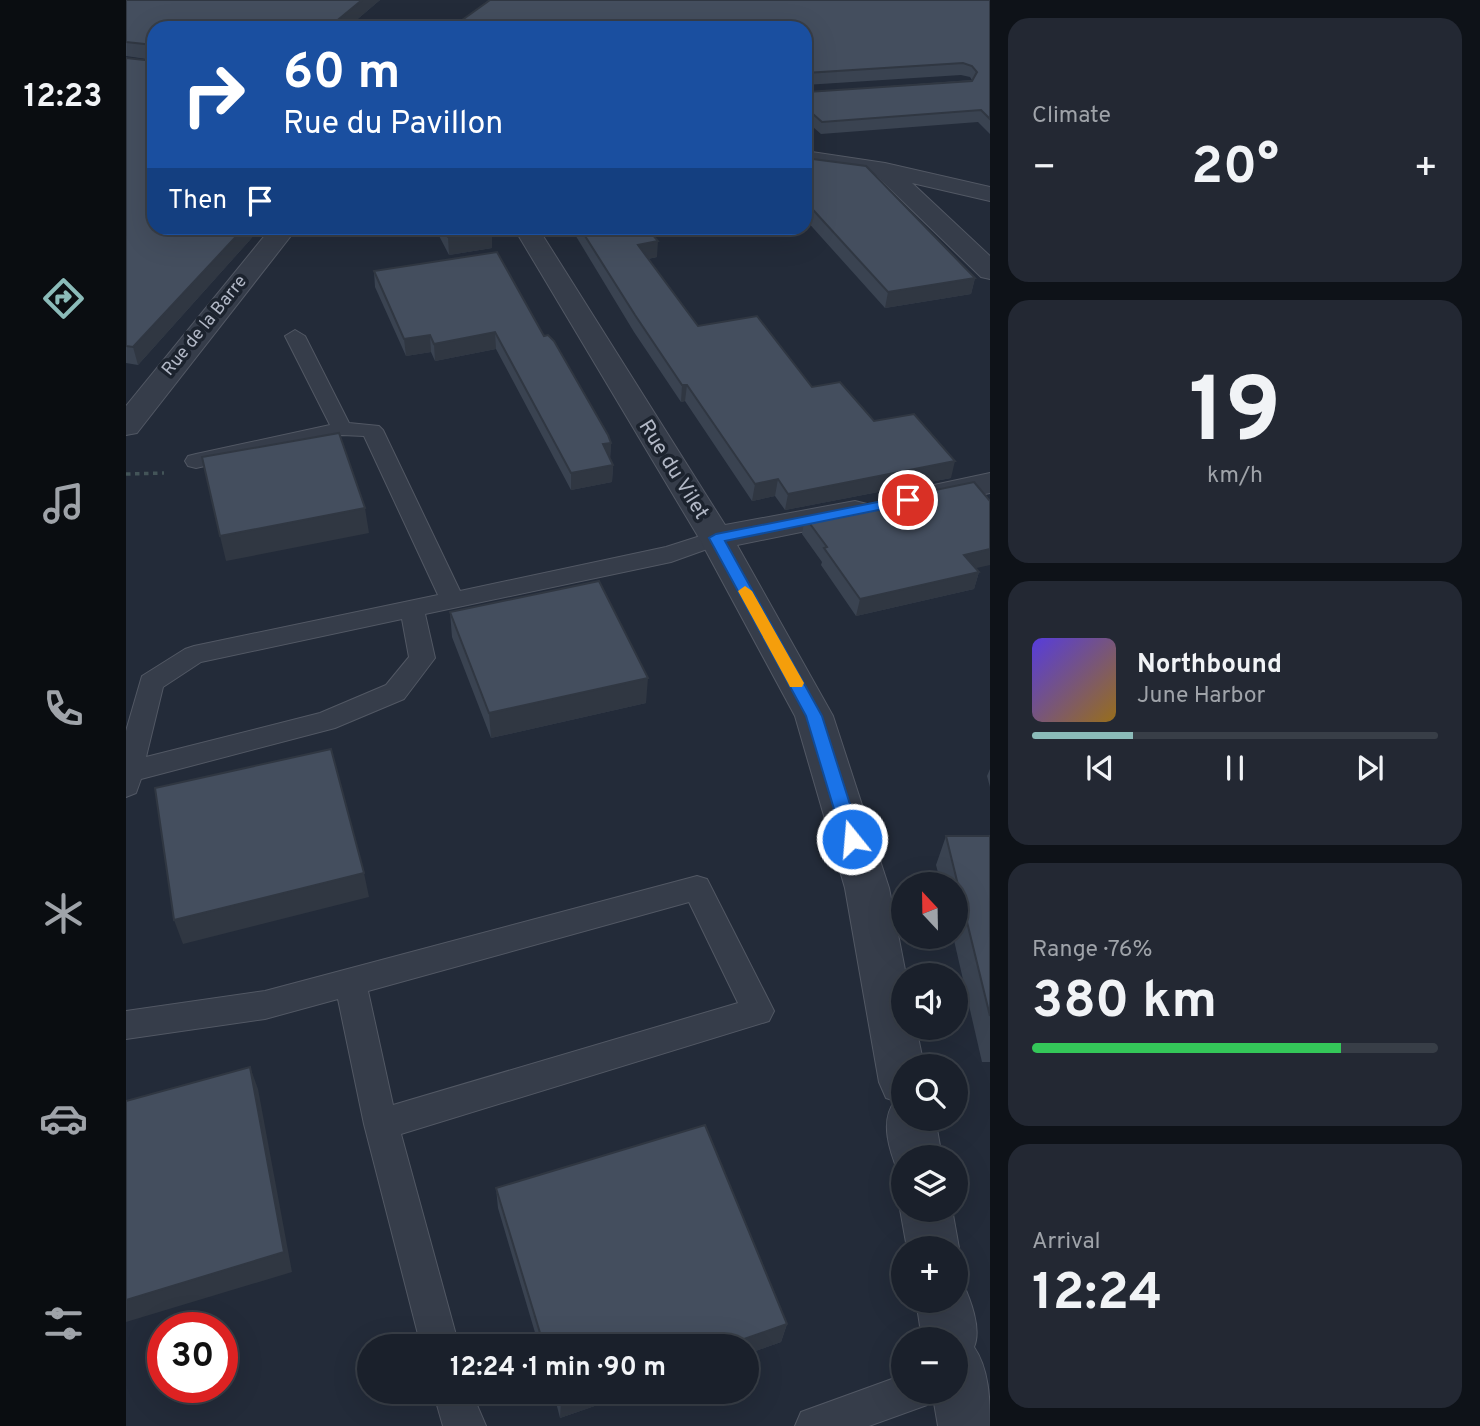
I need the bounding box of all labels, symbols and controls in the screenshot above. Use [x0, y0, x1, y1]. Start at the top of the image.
text: 60 m [283, 44, 401, 106]
icon: right [168, 49, 259, 140]
text: 12:23 [24, 78, 102, 118]
text: Climate [1032, 102, 1111, 131]
text: Rue du Pavillon [283, 105, 503, 145]
text: 20° [1191, 136, 1279, 202]
text: − [1032, 145, 1057, 194]
text: + [1413, 145, 1438, 194]
icon: arrive [241, 182, 279, 220]
text: Then [168, 185, 227, 218]
street label: Rue de la Barre [157, 271, 253, 381]
icon: directions [39, 274, 88, 323]
text: 19 [1189, 359, 1281, 474]
street label: Rue du Vilet [632, 415, 714, 525]
text: km/h [1207, 462, 1263, 491]
pin [878, 470, 938, 530]
icon: music [39, 479, 88, 528]
icon: arrive [889, 481, 927, 519]
text: Northbound [1137, 649, 1282, 682]
text: June Harbor [1137, 682, 1265, 711]
icon: phone [39, 684, 88, 733]
icon: previous [1081, 749, 1119, 787]
icon: pause [1216, 749, 1254, 787]
icon: next [1351, 749, 1389, 787]
position arrow [815, 802, 889, 876]
north arrow [891, 872, 968, 948]
map controls [891, 872, 968, 1404]
icon: climate [39, 889, 88, 938]
text: Range · 76% [1032, 936, 1152, 965]
button: sound [891, 963, 968, 1040]
text: 380 km [1032, 970, 1217, 1036]
button: search [891, 1054, 968, 1131]
icon: car [39, 1094, 88, 1143]
button: layers [891, 1145, 968, 1222]
text: Arrival [1032, 1228, 1101, 1257]
button: + [891, 1236, 968, 1313]
text: 12:24 [1032, 1262, 1162, 1328]
icon: filters [39, 1299, 88, 1348]
speed limit sign: 30 [147, 1312, 238, 1403]
button: − [891, 1327, 968, 1404]
text: 12:24 · 1 min · 90 m [450, 1352, 666, 1385]

